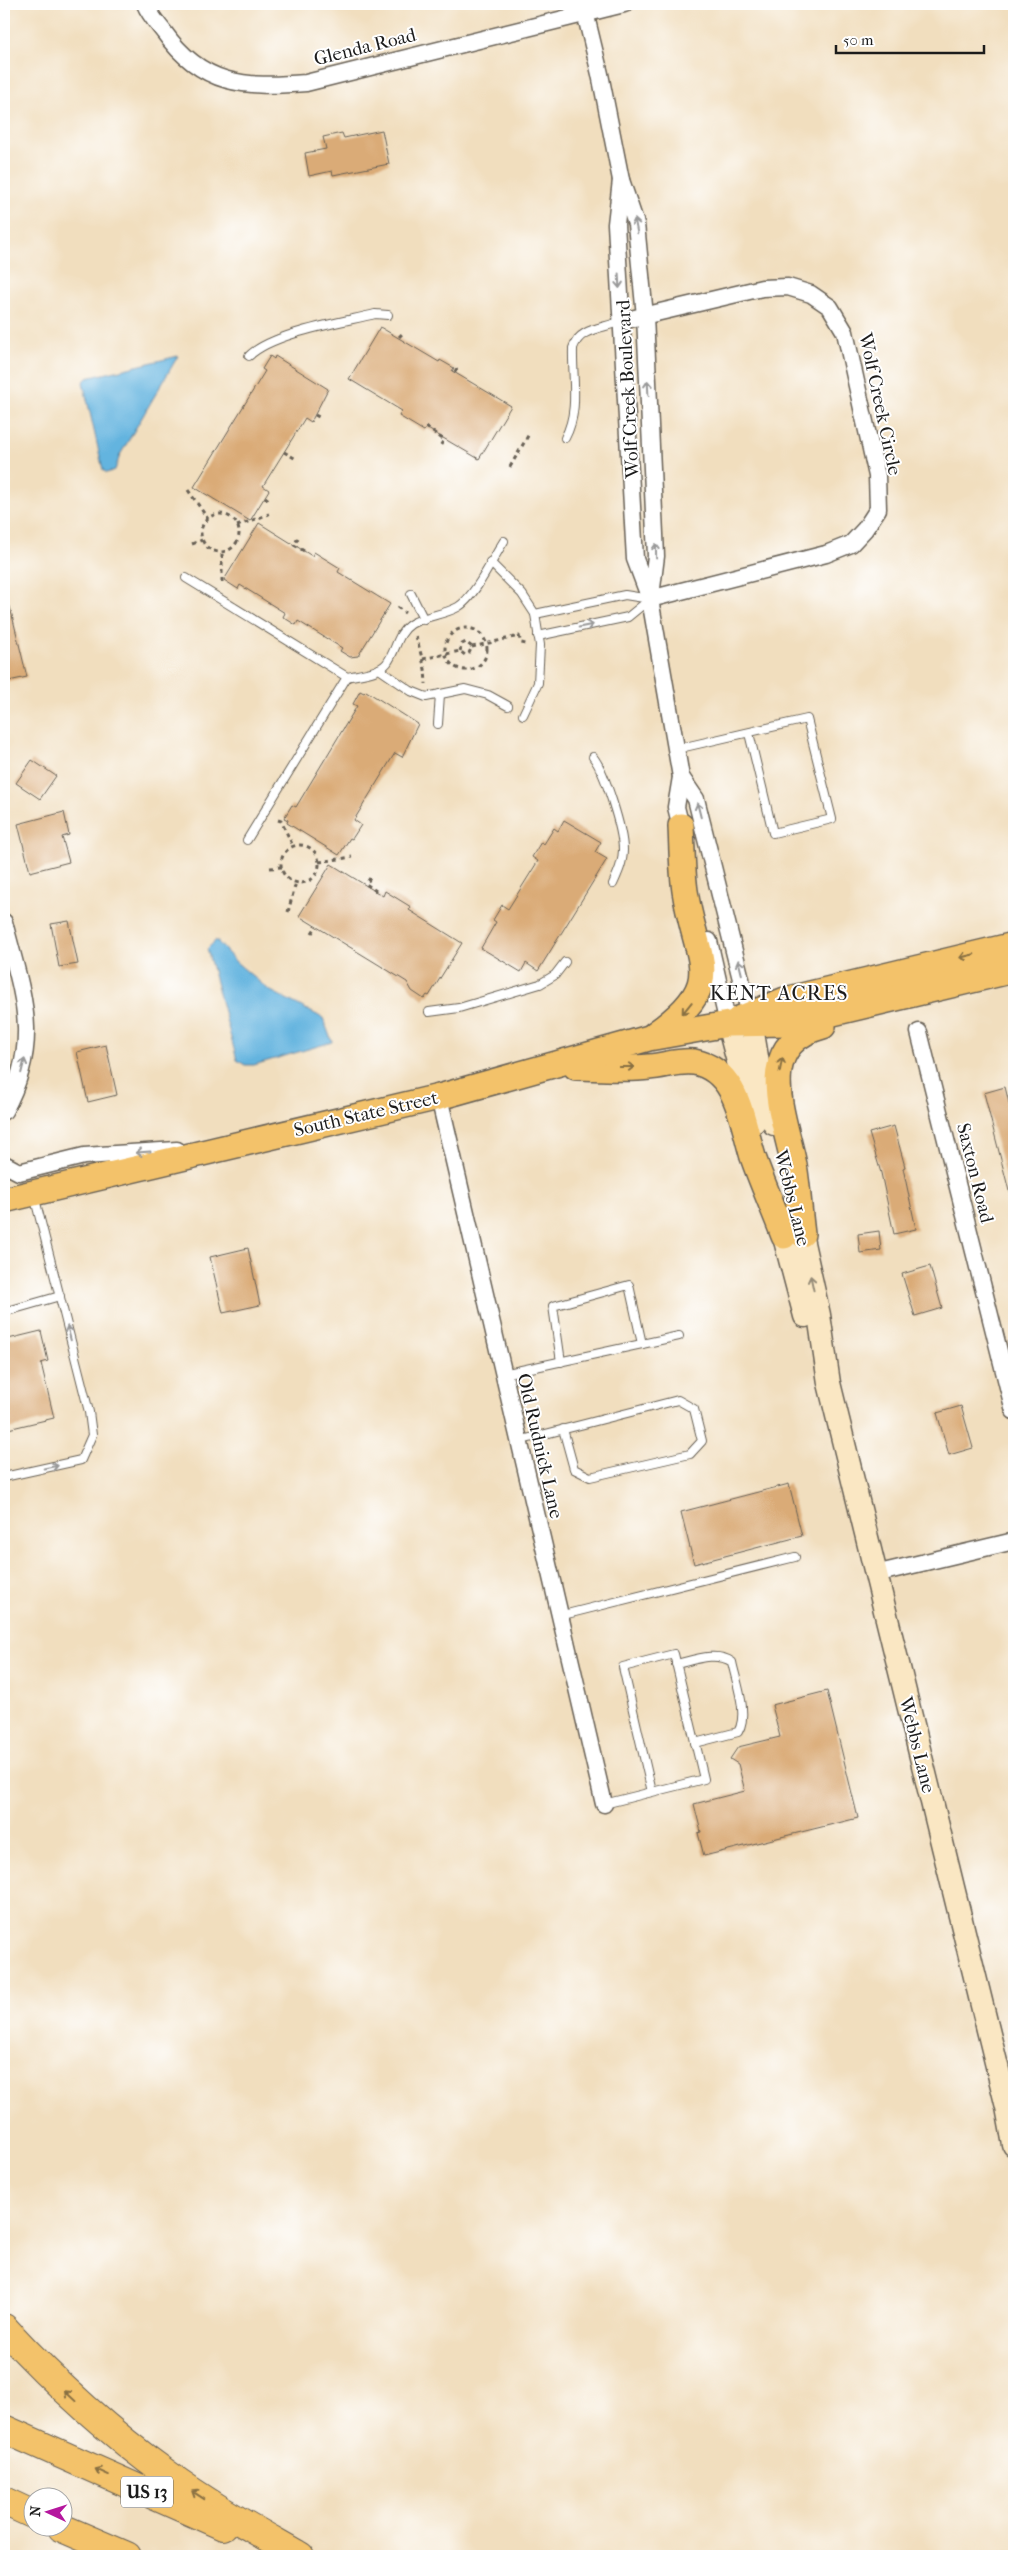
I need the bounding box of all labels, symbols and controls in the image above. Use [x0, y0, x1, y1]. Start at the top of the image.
scale bar [836, 22, 983, 54]
street label: Glenda Road [312, 24, 419, 70]
text: 50 m [843, 31, 874, 49]
one-way arrow [630, 219, 640, 235]
one-way arrow [615, 273, 624, 289]
street label: Wolf Creek Boulevard [612, 298, 644, 480]
street label: Wolf Creek Circle [854, 330, 906, 477]
one-way arrow [644, 381, 653, 397]
one-way arrow [651, 543, 661, 559]
one-way arrow [578, 621, 594, 630]
one-way arrow [694, 802, 703, 818]
one-way arrow [959, 952, 975, 961]
one-way arrow [735, 960, 744, 976]
district label: KENT ACRES [710, 981, 848, 1005]
one-way arrow [681, 1002, 692, 1015]
one-way arrow [19, 1058, 28, 1074]
one-way arrow [776, 1058, 786, 1074]
one-way arrow [618, 1062, 635, 1072]
street label: South State Street [292, 1087, 440, 1141]
street label: Saxton Road [952, 1121, 998, 1226]
street label: Webbs Lane [769, 1147, 815, 1248]
one-way arrow [136, 1148, 152, 1157]
one-way arrow [807, 1276, 817, 1292]
one-way arrow [64, 1325, 73, 1341]
street label: Old Rudnick Lane [513, 1371, 567, 1521]
one-way arrow [43, 1461, 59, 1471]
street label: Webbs Lane [894, 1694, 940, 1795]
one-way arrow [63, 2390, 76, 2402]
one-way arrow [95, 2467, 110, 2477]
road number: US 13 [121, 2476, 173, 2508]
north arrow [22, 2488, 72, 2538]
one-way arrow [192, 2489, 206, 2499]
text: N [27, 2505, 44, 2517]

